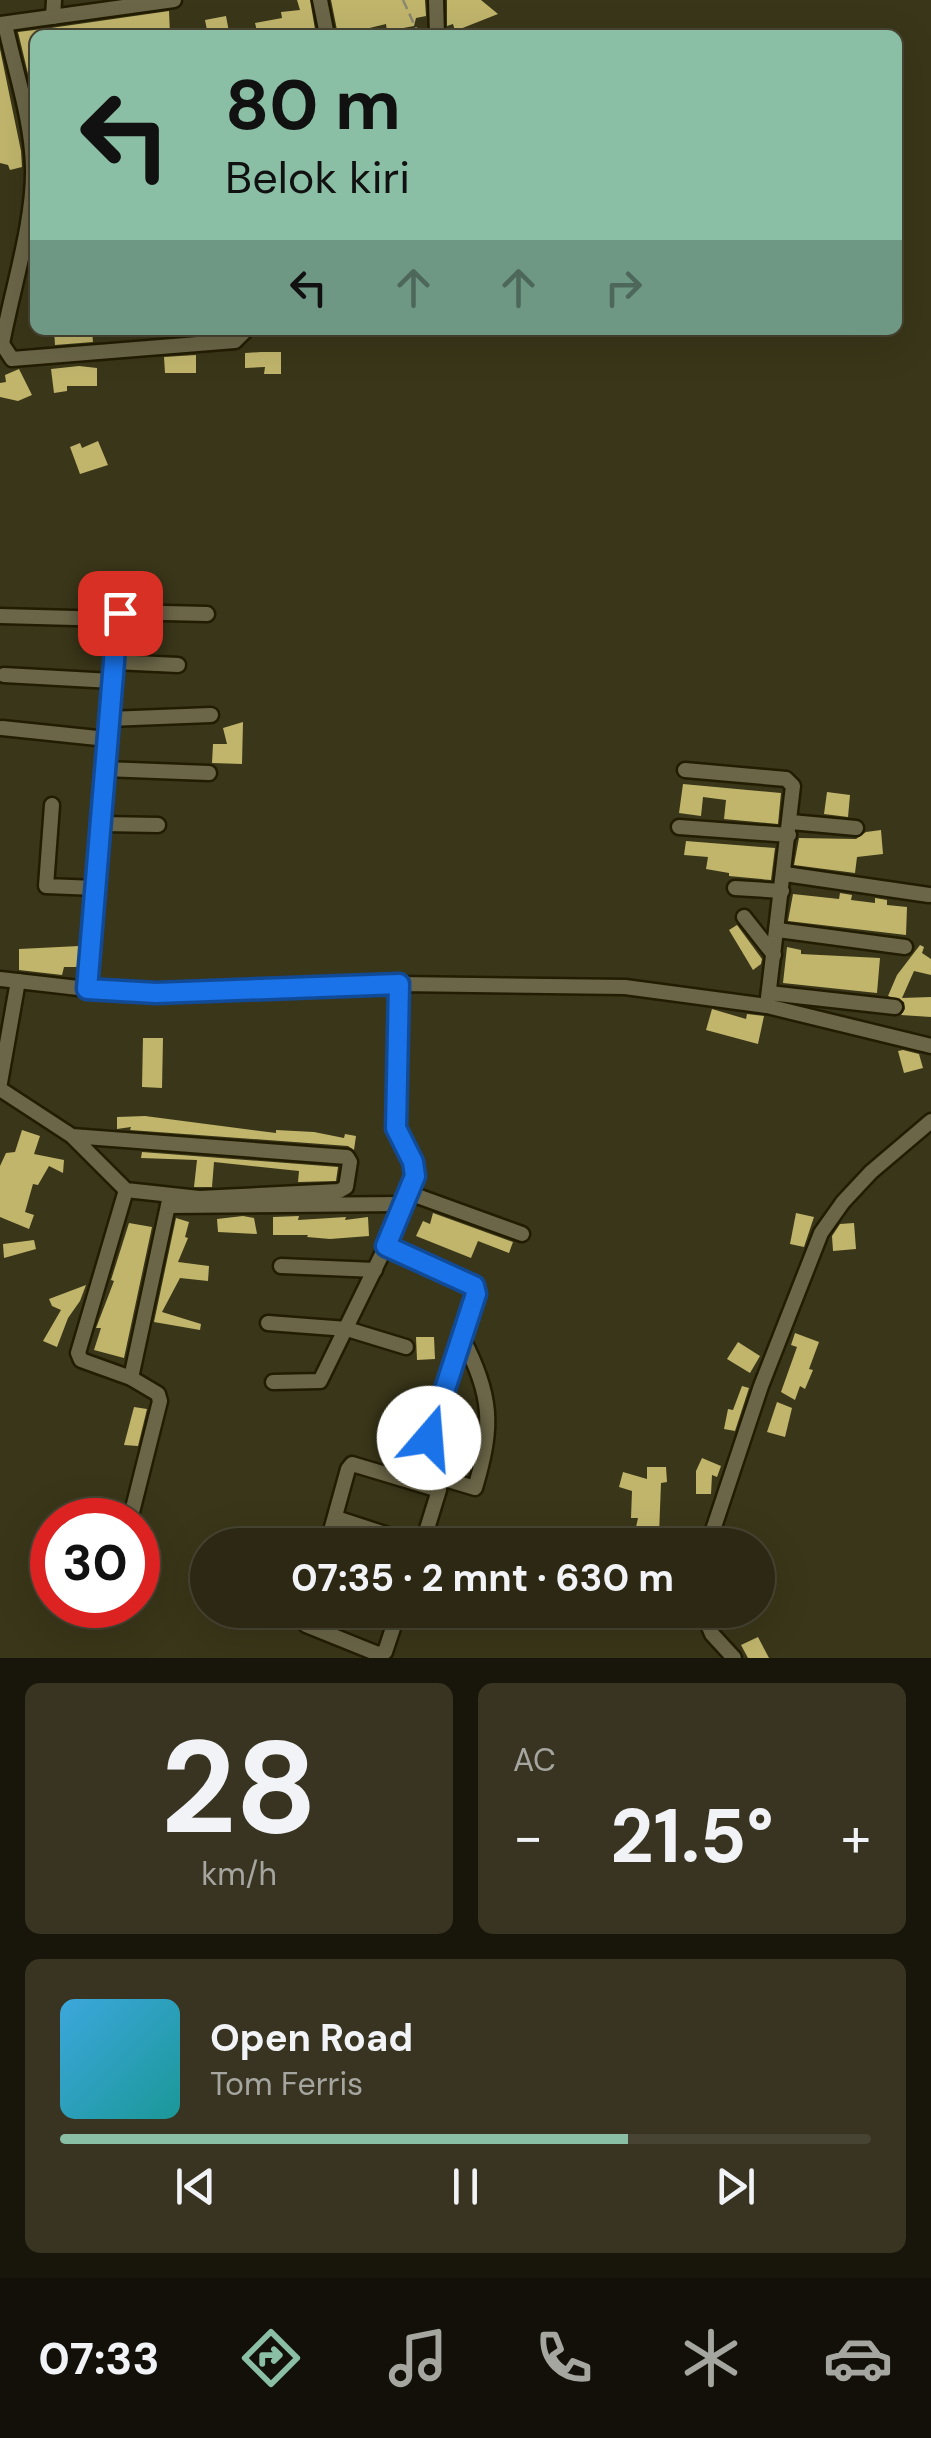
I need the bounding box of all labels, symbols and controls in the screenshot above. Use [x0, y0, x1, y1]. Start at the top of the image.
text: 80 m [225, 60, 401, 151]
icon: left [60, 70, 190, 200]
text: Belok kiri [225, 148, 410, 207]
icon: left [281, 260, 336, 315]
icon: ahead [386, 260, 441, 315]
icon: ahead [491, 260, 546, 315]
icon: right [596, 260, 651, 315]
pin [78, 571, 163, 656]
icon: arrive [93, 586, 148, 641]
position arrow [377, 1386, 481, 1490]
speed limit sign: 30 [30, 1498, 160, 1628]
text: 07:35 · 2 mnt · 630 m [291, 1553, 674, 1603]
text: 28 [161, 1703, 317, 1872]
text: AC [513, 1739, 556, 1781]
text: 21.5° [610, 1788, 774, 1885]
text: − [513, 1801, 543, 1873]
text: + [841, 1801, 871, 1873]
text: km/h [201, 1853, 277, 1895]
text: Open Road [210, 2013, 413, 2063]
text: Tom Ferris [210, 2063, 363, 2105]
icon: previous [168, 2159, 223, 2214]
icon: pause [438, 2159, 493, 2214]
icon: next [708, 2159, 763, 2214]
icon: directions [236, 2323, 306, 2393]
icon: music [383, 2323, 453, 2393]
icon: phone [529, 2323, 599, 2393]
icon: climate [676, 2323, 746, 2393]
icon: car [823, 2323, 893, 2393]
text: 07:33 [38, 2329, 160, 2388]

